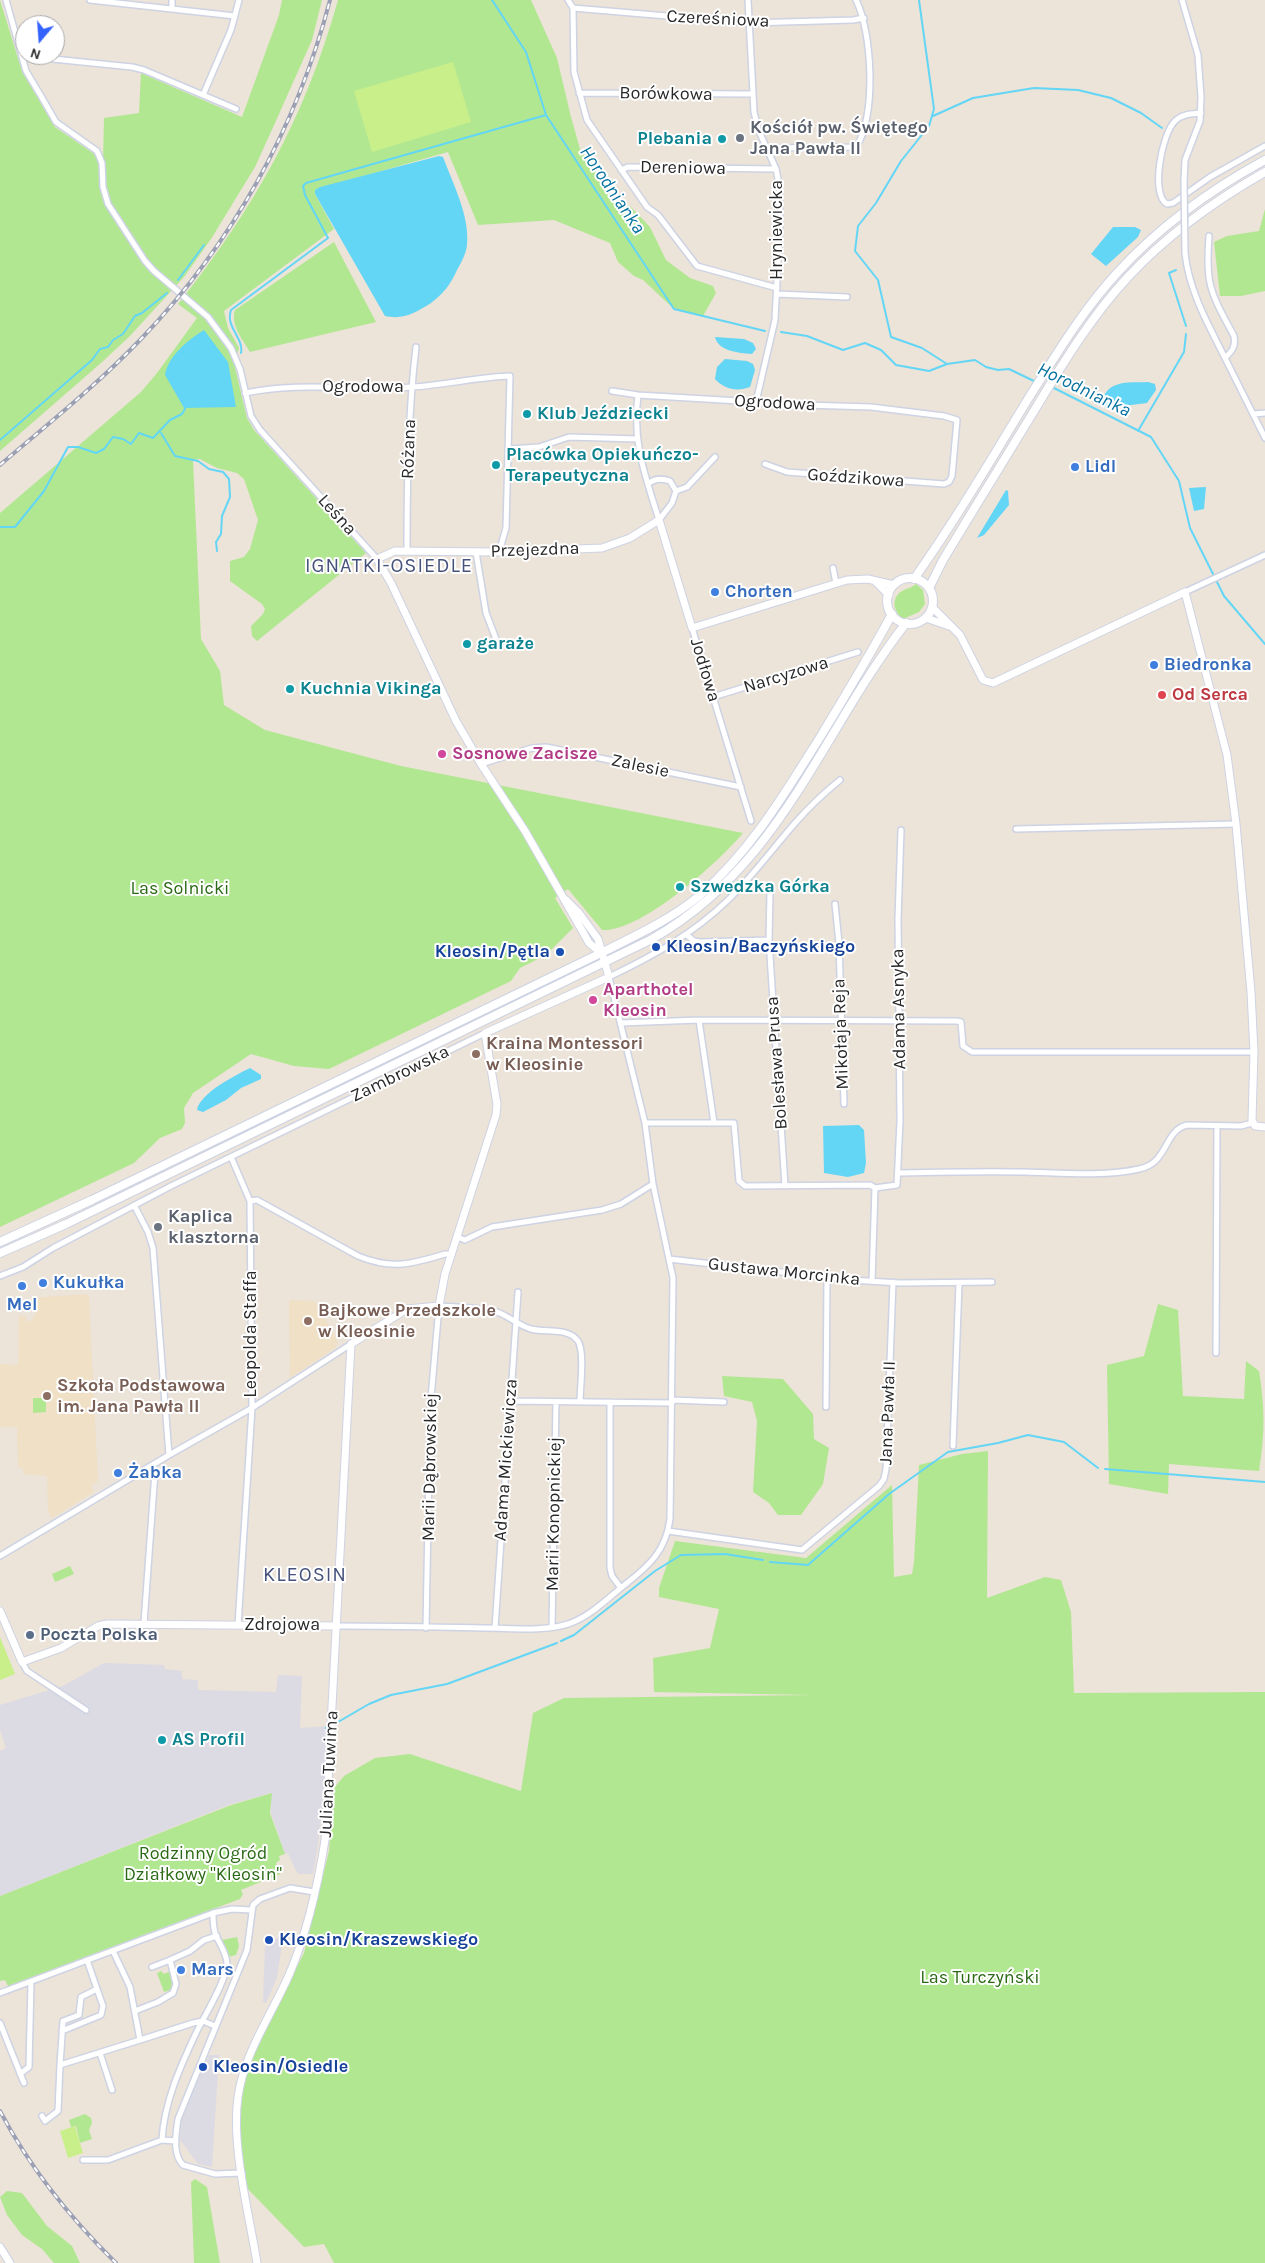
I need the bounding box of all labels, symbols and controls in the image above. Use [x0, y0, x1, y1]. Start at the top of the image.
street label: Czereśniowa [666, 6, 770, 32]
north arrow [15, 15, 65, 65]
text: N [28, 44, 43, 63]
street label: Borówkowa [619, 82, 713, 106]
place label: Kościół pw. Świętego Jana Pawła II [750, 117, 928, 160]
place label: Plebania [637, 128, 712, 150]
marker: Kościół pw. Świętego Jana Pawła II [734, 132, 746, 144]
marker: Plebania [716, 133, 728, 145]
water label: Horodnianka [574, 142, 650, 238]
street label: Dereniowa [640, 156, 726, 180]
street label: Hryniewicka [766, 180, 788, 280]
water label: Horodnianka [1033, 358, 1135, 422]
street label: Ogrodowa [322, 376, 404, 398]
street label: Ogrodowa [734, 390, 816, 416]
place label: Klub Jeździecki [537, 403, 669, 425]
marker: Klub Jeździecki [521, 408, 533, 420]
street label: Różana [397, 419, 421, 479]
place label: Placówka Opiekuńczo- Terapeutyczna [506, 444, 699, 486]
place label: Lidl [1085, 456, 1116, 478]
marker: Placówka Opiekuńczo- Terapeutyczna [490, 459, 502, 471]
marker: Lidl [1069, 461, 1081, 473]
street label: Goździkowa [807, 464, 905, 492]
street label: Leśna [313, 490, 361, 540]
street label: Przejezdna [490, 538, 580, 562]
district label: IGNATKI-OSIEDLE [303, 554, 475, 578]
place label: Chorten [725, 581, 793, 603]
marker: Chorten [709, 586, 721, 598]
place label: garaże [477, 633, 534, 655]
street label: Jodłowa [685, 635, 725, 705]
marker: garaże [461, 638, 473, 650]
street label: Narcyzowa [741, 652, 831, 698]
place label: Biedronka [1164, 654, 1252, 676]
marker: Biedronka [1148, 659, 1160, 671]
place label: Kuchnia Vikinga [300, 678, 442, 700]
marker: Kuchnia Vikinga [284, 683, 296, 695]
place label: Od Serca [1172, 684, 1248, 706]
marker: Od Serca [1156, 689, 1168, 701]
place label: Sosnowe Zacisze [452, 743, 598, 765]
marker: Sosnowe Zacisze [436, 748, 448, 760]
street label: Zalesie [609, 749, 671, 783]
place label: Szwedzka Górka [690, 876, 830, 898]
park label: Las Solnicki [131, 878, 229, 900]
marker: Szwedzka Górka [674, 881, 686, 893]
place label: Kleosin/Baczyńskiego [666, 936, 855, 958]
place label: Kleosin/Pętla [435, 941, 550, 963]
marker: Kleosin/Baczyńskiego [650, 941, 662, 953]
marker: Kleosin/Pętla [554, 946, 566, 958]
street label: Adama Asnyka [887, 948, 911, 1070]
street label: Mikołaja Reja [828, 978, 854, 1090]
place label: Aparthotel Kleosin [603, 979, 693, 1022]
marker: Aparthotel Kleosin [587, 994, 599, 1006]
street label: Bolesława Prusa [762, 996, 792, 1130]
place label: Kraina Montessori w Kleosinie [486, 1033, 643, 1076]
street label: Zambrowska [347, 1041, 453, 1107]
marker: Kraina Montessori w Kleosinie [470, 1048, 482, 1060]
place label: Kaplica klasztorna [168, 1206, 259, 1248]
marker: Kaplica klasztorna [152, 1221, 164, 1233]
street label: Gustawa Morcinka [707, 1253, 861, 1291]
street label: Leopolda Staffa [240, 1270, 262, 1398]
place label: Kukułka [53, 1272, 125, 1294]
marker: Kukułka [37, 1277, 49, 1289]
marker: Mel [16, 1280, 28, 1292]
place label: Mel [7, 1294, 37, 1316]
place label: Bajkowe Przedszkole w Kleosinie [318, 1300, 496, 1342]
marker: Bajkowe Przedszkole w Kleosinie [302, 1315, 314, 1327]
street label: Jana Pawła II [875, 1360, 901, 1466]
place label: Szkoła Podstawowa im. Jana Pawła II [57, 1375, 226, 1418]
street label: Adama Mickiewicza [490, 1378, 522, 1542]
marker: Szkoła Podstawowa im. Jana Pawła II [41, 1390, 53, 1402]
street label: Marii Dąbrowskiej [418, 1393, 442, 1541]
street label: Marii Konopnickiej [542, 1437, 566, 1591]
place label: Żabka [128, 1462, 182, 1484]
marker: Żabka [112, 1467, 124, 1479]
district label: KLEOSIN [262, 1563, 348, 1587]
street label: Zdrojowa [244, 1614, 320, 1636]
place label: Poczta Polska [40, 1624, 158, 1646]
marker: Poczta Polska [24, 1629, 36, 1641]
street label: Juliana Tuwima [315, 1710, 343, 1838]
place label: AS Profil [172, 1729, 245, 1751]
marker: AS Profil [156, 1734, 168, 1746]
park label: Rodzinny Ogród Działkowy "Kleosin" [124, 1843, 282, 1886]
place label: Kleosin/Kraszewskiego [279, 1929, 478, 1951]
marker: Kleosin/Kraszewskiego [263, 1934, 275, 1946]
place label: Mars [191, 1959, 234, 1981]
marker: Mars [175, 1964, 187, 1976]
park label: Las Turczyński [920, 1967, 1040, 1989]
place label: Kleosin/Osiedle [213, 2056, 348, 2078]
marker: Kleosin/Osiedle [197, 2061, 209, 2073]

